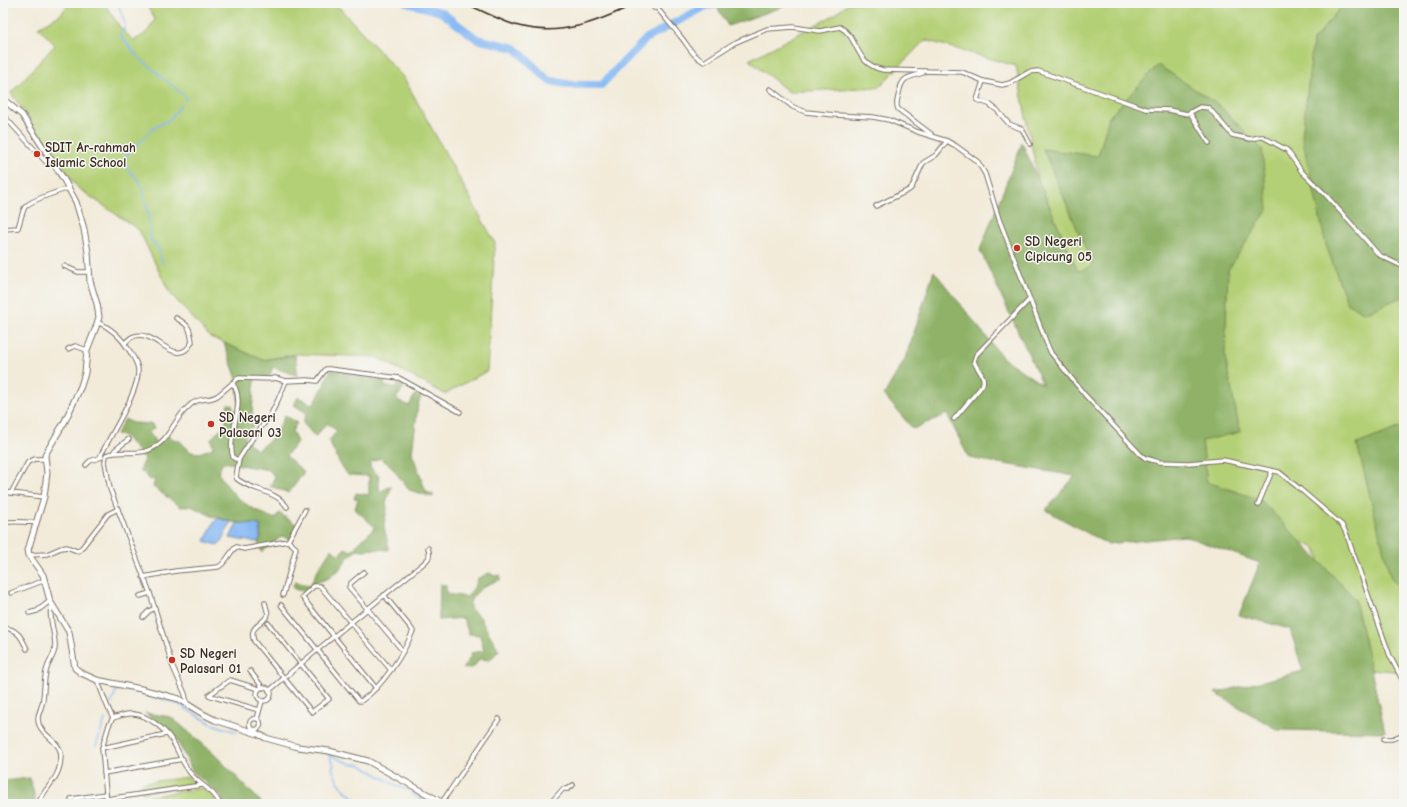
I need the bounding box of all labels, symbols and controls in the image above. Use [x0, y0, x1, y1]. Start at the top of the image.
place label: SDIT Ar-rahmah Islamic School [45, 140, 136, 170]
marker: SDIT Ar-rahmah Islamic School [32, 149, 42, 159]
place label: SD Negeri Cipicung 05 [1025, 234, 1092, 264]
marker: SD Negeri Cipicung 05 [1012, 243, 1022, 253]
place label: SD Negeri Palasari 03 [219, 410, 281, 440]
marker: SD Negeri Palasari 03 [206, 419, 216, 429]
place label: SD Negeri Palasari 01 [180, 646, 241, 676]
marker: SD Negeri Palasari 01 [167, 655, 177, 665]

